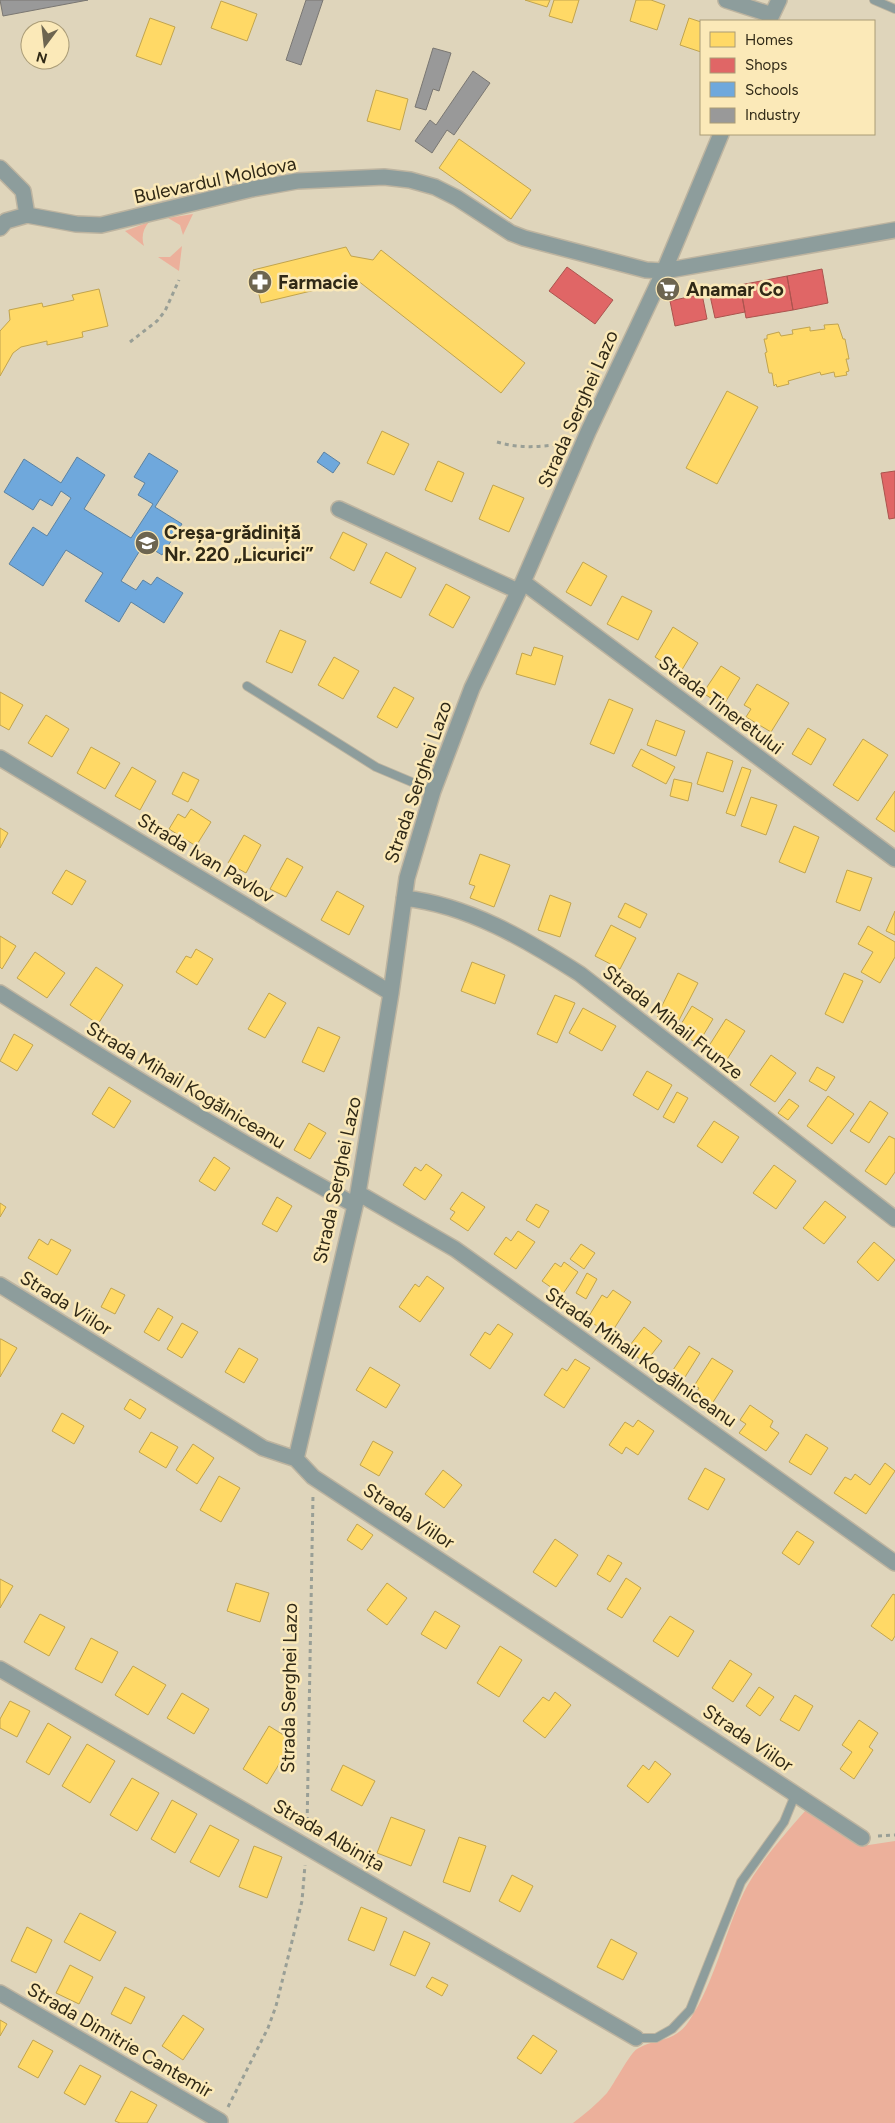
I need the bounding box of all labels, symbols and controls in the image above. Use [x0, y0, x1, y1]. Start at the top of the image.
north arrow [20, 20, 70, 70]
legend [700, 20, 875, 135]
text: Homes [745, 31, 793, 49]
text: N [34, 47, 49, 67]
text: Shops [745, 56, 787, 74]
text: Schools [745, 81, 798, 99]
text: Industry [745, 106, 800, 124]
street label: Bulevardul Moldova [132, 152, 298, 208]
pharmacy icon: Farmacie [247, 269, 273, 295]
place label: Farmacie [278, 271, 359, 294]
supermarket icon: Anamar Co [655, 276, 681, 302]
place label: Anamar Co [686, 278, 784, 301]
street label: Strada Serghei Lazo [533, 327, 623, 491]
place label: Creșa-grădiniță Nr. 220 „Licurici” [164, 521, 314, 566]
school or university icon: Creșa-grădiniță Nr. 220 „Licurici” [134, 530, 160, 556]
street label: Strada Tineretului [654, 651, 788, 759]
street label: Strada Serghei Lazo [379, 698, 457, 866]
street label: Strada Ivan Pavlov [133, 808, 279, 908]
street label: Strada Mihail Frunze [598, 960, 748, 1084]
street label: Strada Mihail Kogălniceanu [82, 1016, 290, 1154]
street label: Strada Serghei Lazo [308, 1094, 366, 1266]
street label: Strada Viilor [16, 1266, 117, 1341]
street label: Strada Mihail Kogălniceanu [541, 1282, 741, 1432]
street label: Strada Viilor [359, 1478, 459, 1554]
street label: Strada Serghei Lazo [276, 1603, 302, 1773]
street label: Strada Viilor [698, 1699, 798, 1777]
street label: Strada Albinița [269, 1794, 389, 1876]
street label: Strada Dimitrie Cantemir [23, 1978, 217, 2103]

